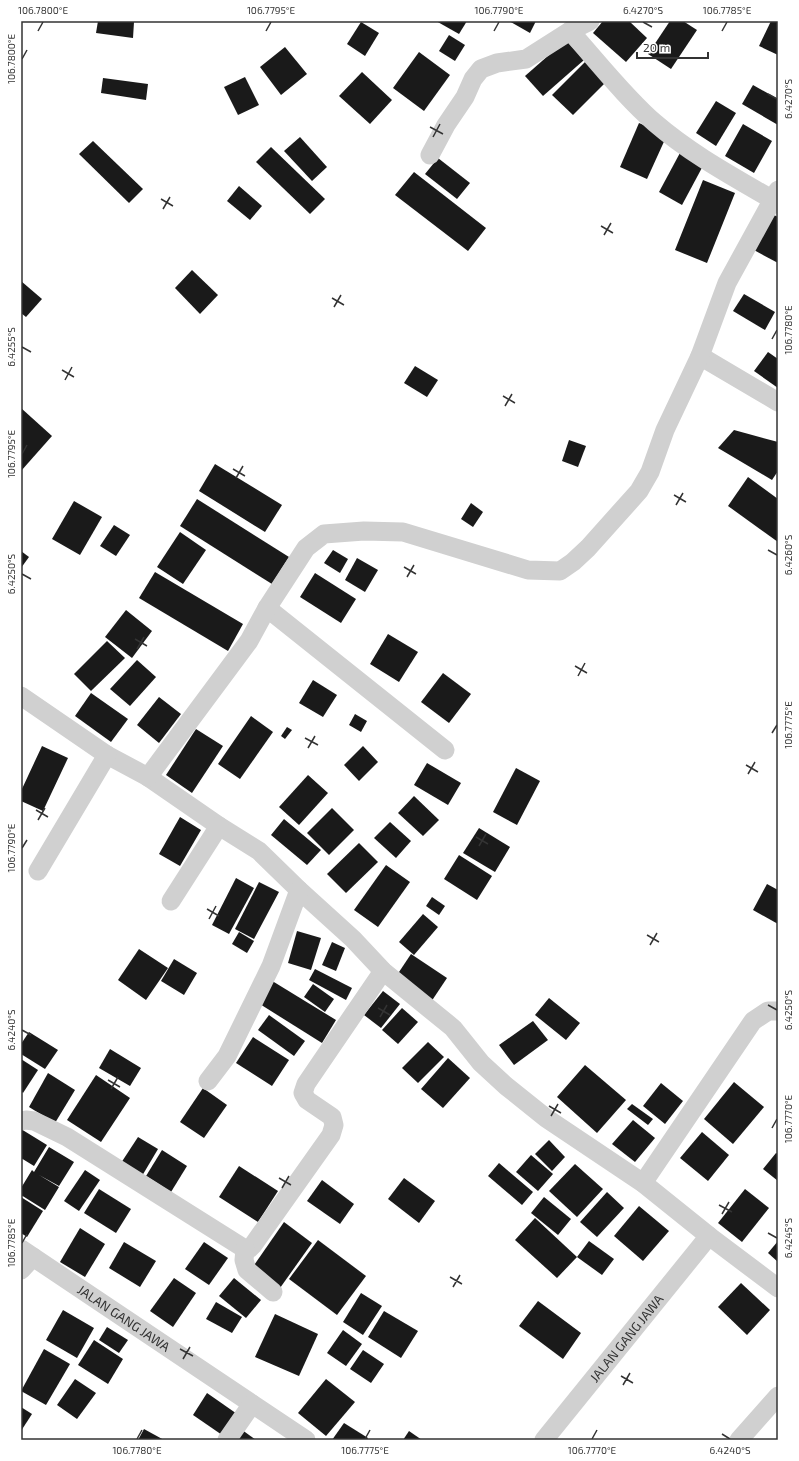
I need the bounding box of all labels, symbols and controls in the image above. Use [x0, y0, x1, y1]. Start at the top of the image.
text: 106.7800°E [18, 4, 68, 16]
text: 106.7795°E [247, 4, 296, 16]
text: 106.7790°E [475, 4, 524, 16]
text: 6.4270°S [623, 4, 663, 16]
text: 106.7785°E [703, 4, 752, 16]
text: 106.7800°E [5, 34, 17, 84]
scale bar [637, 34, 708, 60]
text: 20 m [643, 40, 670, 54]
text: 6.4270°S [782, 79, 794, 119]
text: 106.7780°E [782, 305, 794, 355]
text: 6.4255°S [5, 327, 17, 367]
text: 106.7795°E [5, 429, 17, 478]
text: 6.4260°S [782, 534, 794, 575]
text: 6.4250°S [5, 553, 17, 594]
text: 106.7775°E [782, 701, 794, 749]
text: 106.7790°E [5, 823, 17, 872]
text: 6.4250°S [782, 989, 794, 1030]
text: 6.4240°S [5, 1009, 17, 1051]
text: 106.7770°E [782, 1094, 794, 1143]
text: 6.4245°S [782, 1217, 794, 1258]
text: 106.7785°E [5, 1218, 17, 1267]
street label: JALAN GANG JAWA [75, 1281, 173, 1355]
street label: JALAN GANG JAWA [586, 1291, 667, 1385]
text: 106.7780°E [112, 1444, 162, 1456]
text: 106.7775°E [341, 1444, 389, 1456]
text: 106.7770°E [568, 1444, 617, 1456]
text: 6.4240°S [709, 1444, 751, 1456]

